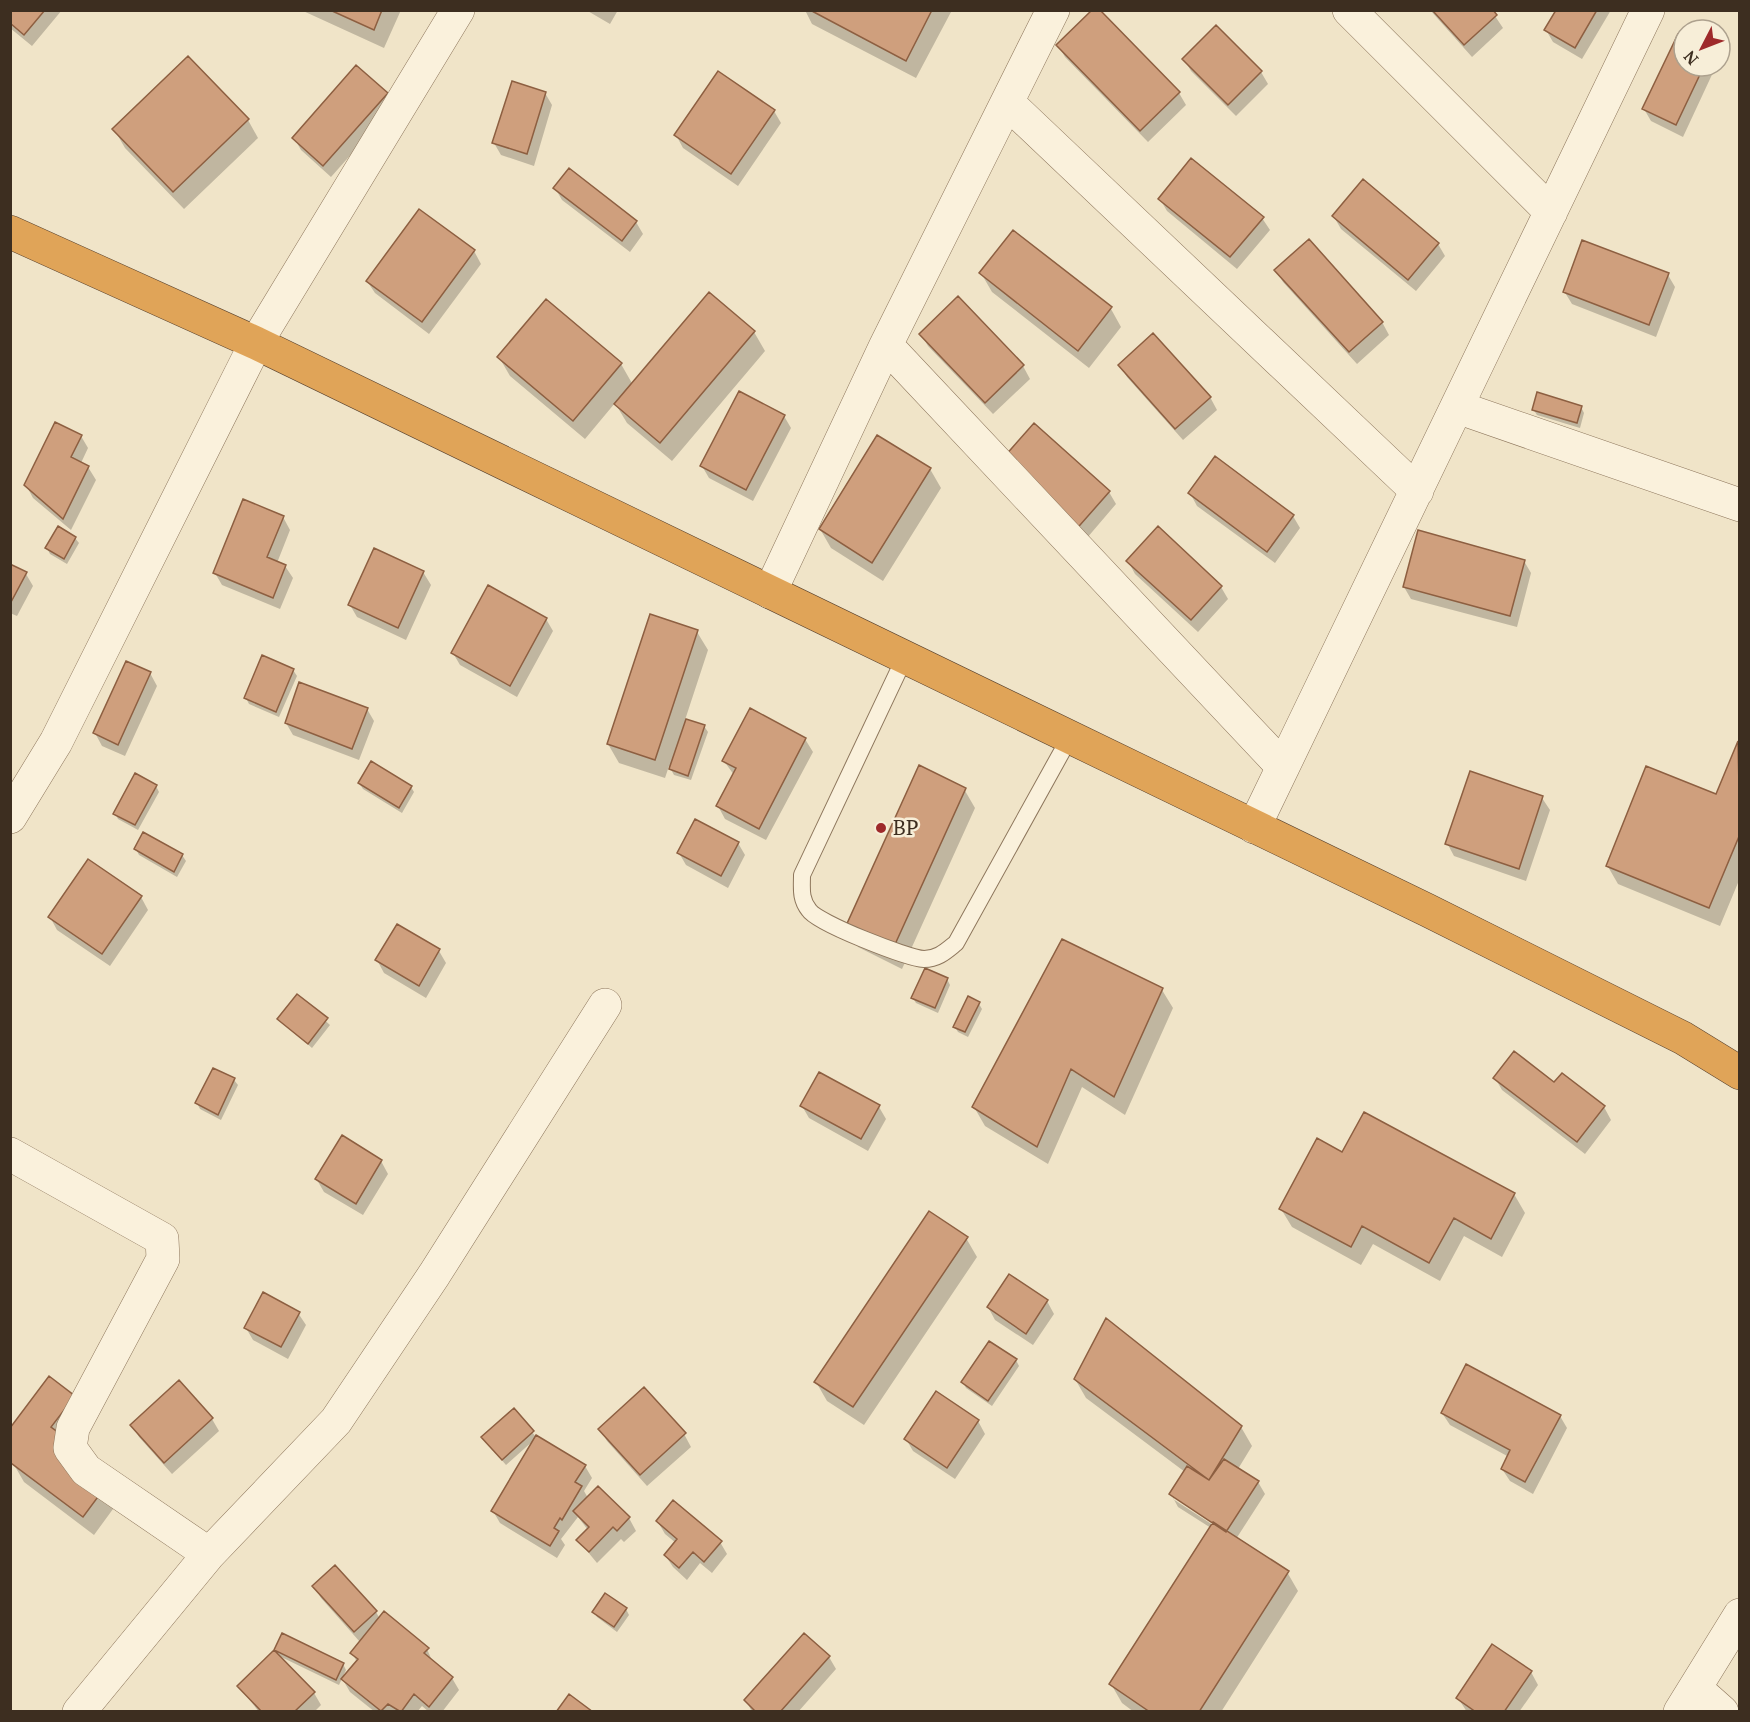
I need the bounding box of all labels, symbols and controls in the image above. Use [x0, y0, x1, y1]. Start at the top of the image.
north arrow [1672, 18, 1732, 78]
text: N [1679, 46, 1703, 70]
place label: BP [893, 813, 918, 841]
marker: BP [874, 821, 888, 835]

